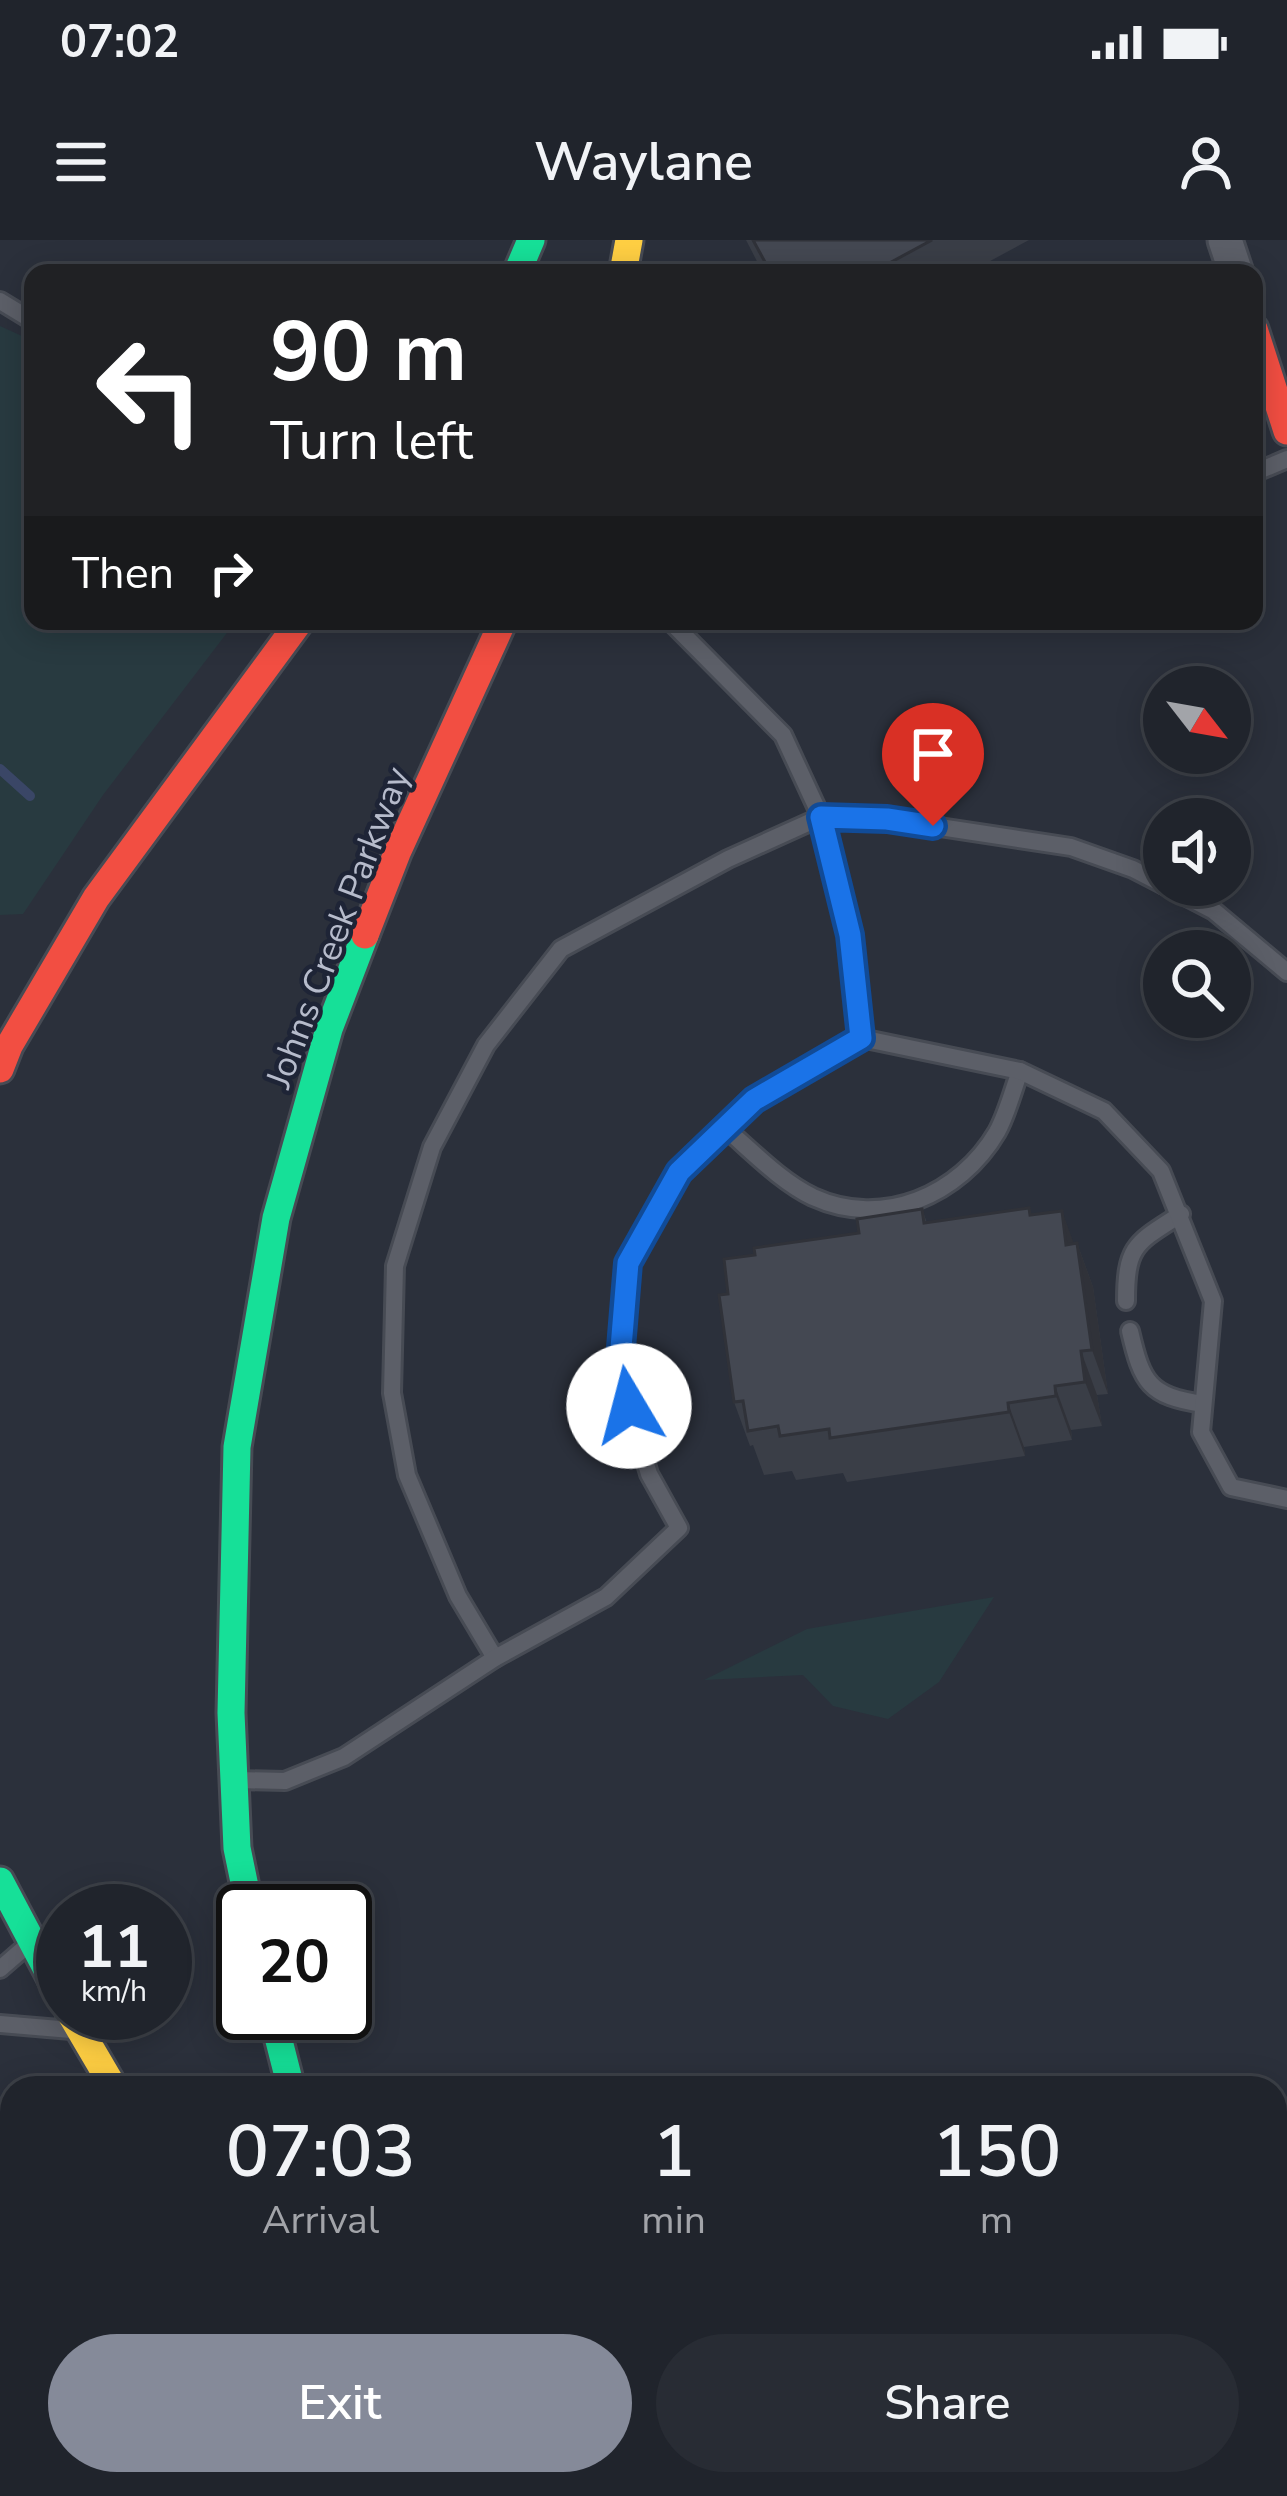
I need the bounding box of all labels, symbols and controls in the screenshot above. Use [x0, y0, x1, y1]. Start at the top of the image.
text: 07:02 [60, 12, 179, 73]
text: Waylane [534, 125, 753, 199]
icon: menu [48, 129, 114, 195]
icon: person [1173, 129, 1239, 195]
text: 90 m [270, 295, 467, 410]
icon: left [72, 312, 228, 468]
text: Turn left [270, 404, 473, 478]
icon: right [198, 540, 264, 606]
text: Then [72, 543, 174, 604]
north arrow [1143, 666, 1251, 774]
map controls [1143, 666, 1251, 1038]
pin [882, 703, 984, 826]
icon: arrive [900, 721, 966, 787]
street label: Johns Creek Parkway [254, 759, 422, 1096]
button: sound [1143, 798, 1251, 906]
button: search [1143, 930, 1251, 1038]
position arrow [566, 1343, 692, 1469]
speed limit sign: 20 [216, 1884, 372, 2040]
text: 11 [78, 1906, 150, 1988]
text: km/h [81, 1971, 147, 2012]
text: 07:03 [226, 2103, 416, 2201]
text: 1 [652, 2103, 695, 2201]
text: 150 [932, 2103, 1061, 2201]
text: Arrival [262, 2194, 379, 2247]
text: min [641, 2194, 706, 2247]
text: m [980, 2194, 1013, 2247]
button: Exit [48, 2334, 632, 2472]
button: Share [656, 2334, 1239, 2472]

